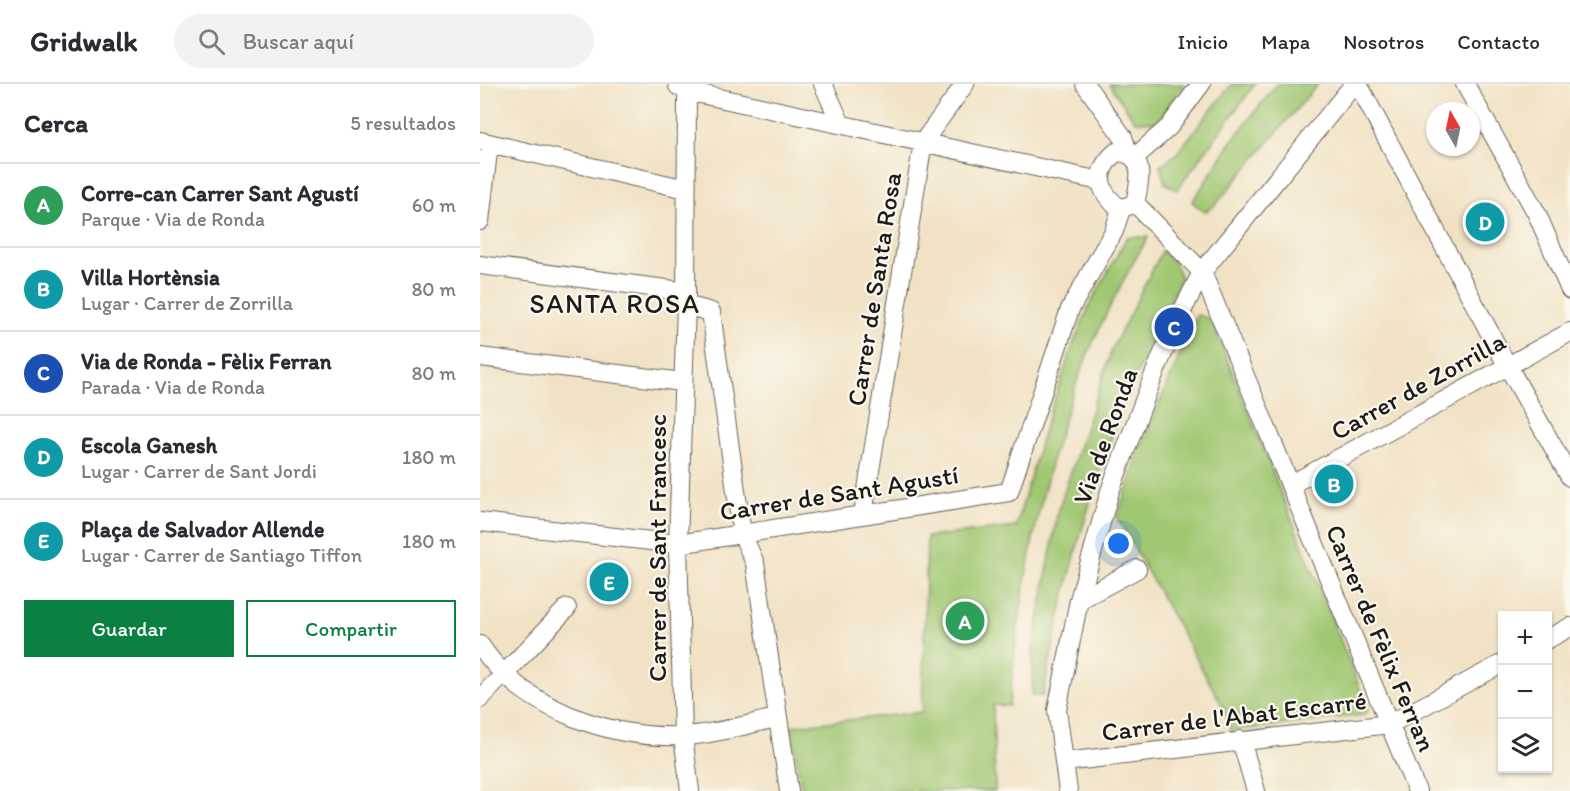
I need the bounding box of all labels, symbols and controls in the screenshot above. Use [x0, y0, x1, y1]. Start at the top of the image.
search box [174, 14, 594, 68]
text: Gridwalk [30, 24, 138, 58]
icon: search [195, 25, 228, 58]
text: Buscar aquí [243, 28, 354, 55]
text: Inicio [1178, 29, 1228, 54]
text: Mapa [1261, 29, 1310, 54]
text: Nosotros [1343, 29, 1424, 54]
text: Contacto [1457, 29, 1540, 54]
north arrow [1426, 102, 1480, 156]
text: Cerca [24, 107, 88, 139]
text: 5 resultados [350, 111, 456, 135]
street label: Carrer de Santa Rosa [840, 169, 908, 408]
text: Corre-can Carrer Sant Agustí [81, 180, 359, 207]
text: A [37, 193, 50, 217]
text: 60 m [412, 193, 456, 217]
pin: D [1466, 200, 1504, 244]
text: Parque · Via de Ronda [81, 207, 265, 231]
text: Villa Hortènsia [81, 264, 220, 291]
text: B [37, 277, 50, 301]
text: 80 m [411, 277, 456, 301]
district label: SANTA ROSA [529, 287, 701, 320]
text: Lugar · Carrer de Zorrilla [81, 291, 293, 315]
pin: C [1154, 304, 1194, 350]
street label: Carrer de Zorrilla [1325, 325, 1511, 447]
text: Via de Ronda - Fèlix Ferran [81, 348, 331, 375]
text: C [37, 361, 50, 385]
text: 80 m [411, 361, 456, 385]
street label: Via de Ronda [1066, 363, 1145, 509]
text: Parada · Via de Ronda [81, 375, 265, 399]
street label: Carrer de Sant Francesc [641, 414, 673, 682]
text: Escola Ganesh [81, 432, 217, 459]
text: D [37, 445, 50, 469]
text: 180 m [402, 445, 456, 469]
street label: Carrer de Sant Agustí [717, 458, 961, 528]
text: Lugar · Carrer de Sant Jordi [81, 459, 317, 483]
pin: B [1314, 462, 1354, 506]
text: Plaça de Salvador Allende [81, 516, 324, 543]
street label: Carrer de Fèlix Ferran [1319, 520, 1443, 757]
text: E [38, 529, 49, 553]
text: 180 m [402, 529, 456, 553]
your location [1104, 529, 1133, 558]
text: Lugar · Carrer de Santiago Tiffon [81, 543, 362, 567]
pin: E [590, 560, 628, 604]
pin: A [946, 598, 984, 644]
button: Guardar [24, 600, 234, 657]
button: Compartir [246, 600, 456, 657]
map controls [1498, 611, 1552, 773]
button: + [1498, 611, 1552, 665]
button: − [1498, 665, 1552, 719]
street label: Carrer de l'Abat Escarré [1100, 684, 1368, 748]
button: layers [1498, 719, 1552, 773]

